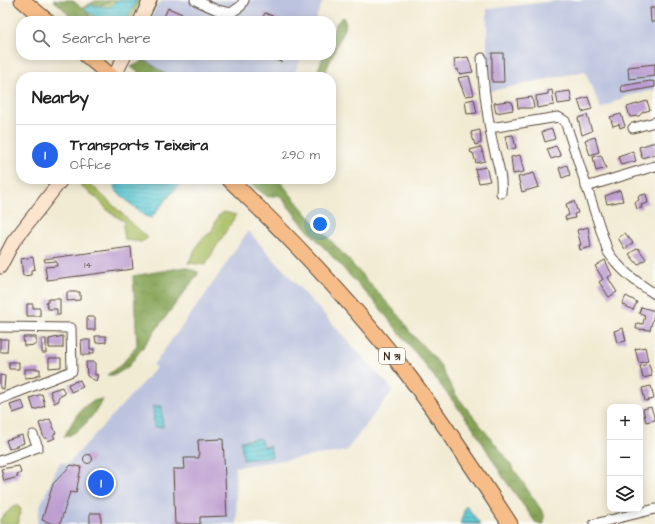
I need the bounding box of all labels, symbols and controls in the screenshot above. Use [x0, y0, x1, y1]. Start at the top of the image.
search box [16, 16, 336, 60]
icon: search [30, 27, 52, 49]
text: Search here [62, 28, 151, 49]
text: Nearby [32, 86, 89, 110]
text: Transports Teixeira [70, 135, 208, 156]
text: 1 [44, 146, 46, 164]
text: 290 m [282, 146, 320, 164]
text: Office [70, 156, 111, 174]
your location [310, 214, 330, 234]
house number: 14 [84, 259, 92, 272]
road number: N 31 [379, 348, 405, 364]
map controls [607, 404, 643, 512]
button: + [607, 404, 643, 440]
button: − [607, 440, 643, 476]
pin: 1 [88, 468, 114, 498]
button: layers [607, 476, 643, 512]

